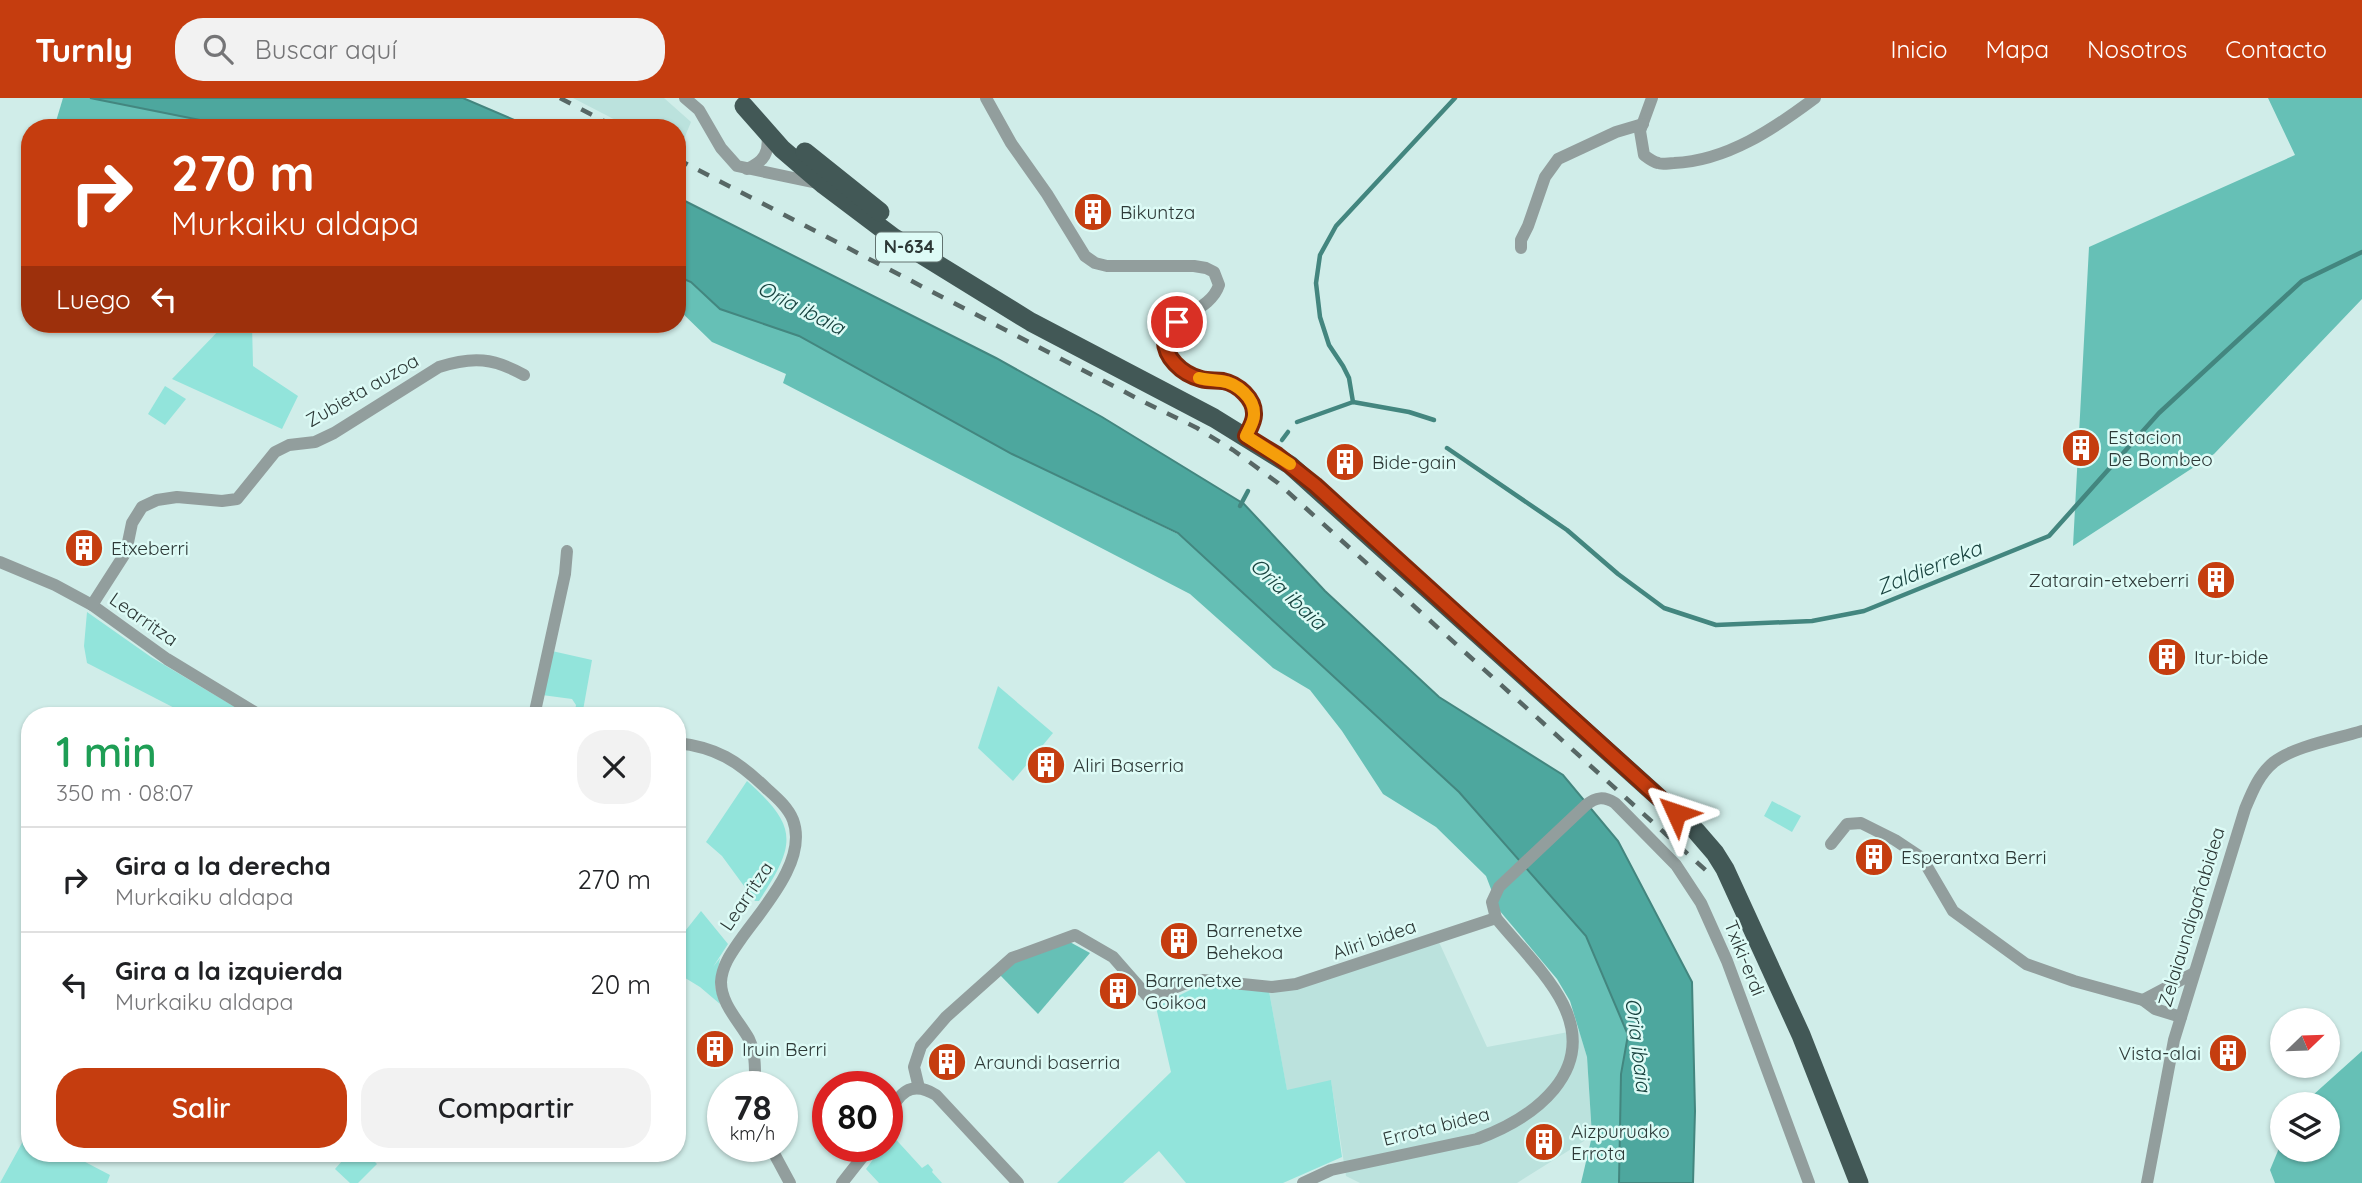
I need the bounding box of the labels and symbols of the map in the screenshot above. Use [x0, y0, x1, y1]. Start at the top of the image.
building icon: Bikuntza [1072, 191, 1114, 233]
place label: Bikuntza [1120, 200, 1195, 224]
road number: N-634 [876, 232, 942, 262]
water label: Oria ibaia [754, 274, 850, 341]
pin [1147, 292, 1207, 352]
street label: Zubieta auzoa [301, 348, 423, 432]
place label: Estacion De Bombeo [2108, 425, 2213, 471]
building icon: Estacion De Bombeo [2060, 427, 2102, 469]
building icon: Bide-gain [1324, 441, 1366, 483]
place label: Bide-gain [1372, 450, 1456, 474]
building icon: Etxeberri [63, 527, 105, 569]
water label: Zaldierreka [1872, 534, 1986, 600]
place label: Etxeberri [111, 536, 189, 560]
water label: Oria ibaia [1245, 552, 1333, 636]
building icon: Zatarain-etxeberri [2195, 559, 2237, 601]
place label: Zatarain-etxeberri [2028, 568, 2189, 592]
street label: Learritza [105, 587, 183, 651]
building icon: Itur-bide [2146, 636, 2188, 678]
place label: Itur-bide [2194, 645, 2269, 669]
building icon: Aliri Baserria [1025, 744, 1067, 786]
place label: Aliri Baserria [1073, 753, 1184, 777]
position arrow [1639, 776, 1713, 850]
street label: Zelaiaundigañabidea [2152, 824, 2230, 1010]
building icon: Esperantxa Berri [1853, 836, 1895, 878]
place label: Esperantxa Berri [1901, 845, 2047, 869]
street label: Learritza [714, 857, 778, 935]
street label: Aliri bidea [1329, 914, 1419, 964]
street label: Txiki-erdi [1719, 917, 1771, 999]
place label: Barrenetxe Behekoa [1206, 918, 1303, 964]
building icon: Barrenetxe Behekoa [1158, 920, 1200, 962]
place label: Barrenetxe Goikoa [1145, 968, 1242, 1014]
building icon: Barrenetxe Goikoa [1097, 970, 1139, 1012]
water label: Oria ibaia [1620, 996, 1658, 1095]
north arrow [2270, 1008, 2340, 1078]
building icon: Iruin Berri [694, 1028, 736, 1070]
building icon: Vista-alai [2207, 1032, 2249, 1074]
place label: Iruin Berri [742, 1037, 827, 1061]
building icon: Araundi baserria [926, 1041, 968, 1083]
place label: Vista-alai [2119, 1041, 2201, 1065]
place label: Araundi baserria [974, 1050, 1120, 1074]
speed limit sign: 80 [812, 1071, 903, 1162]
street label: Errota bidea [1380, 1101, 1492, 1151]
place label: Aizpuruako Errota [1571, 1119, 1670, 1165]
building icon: Aizpuruako Errota [1523, 1121, 1565, 1163]

